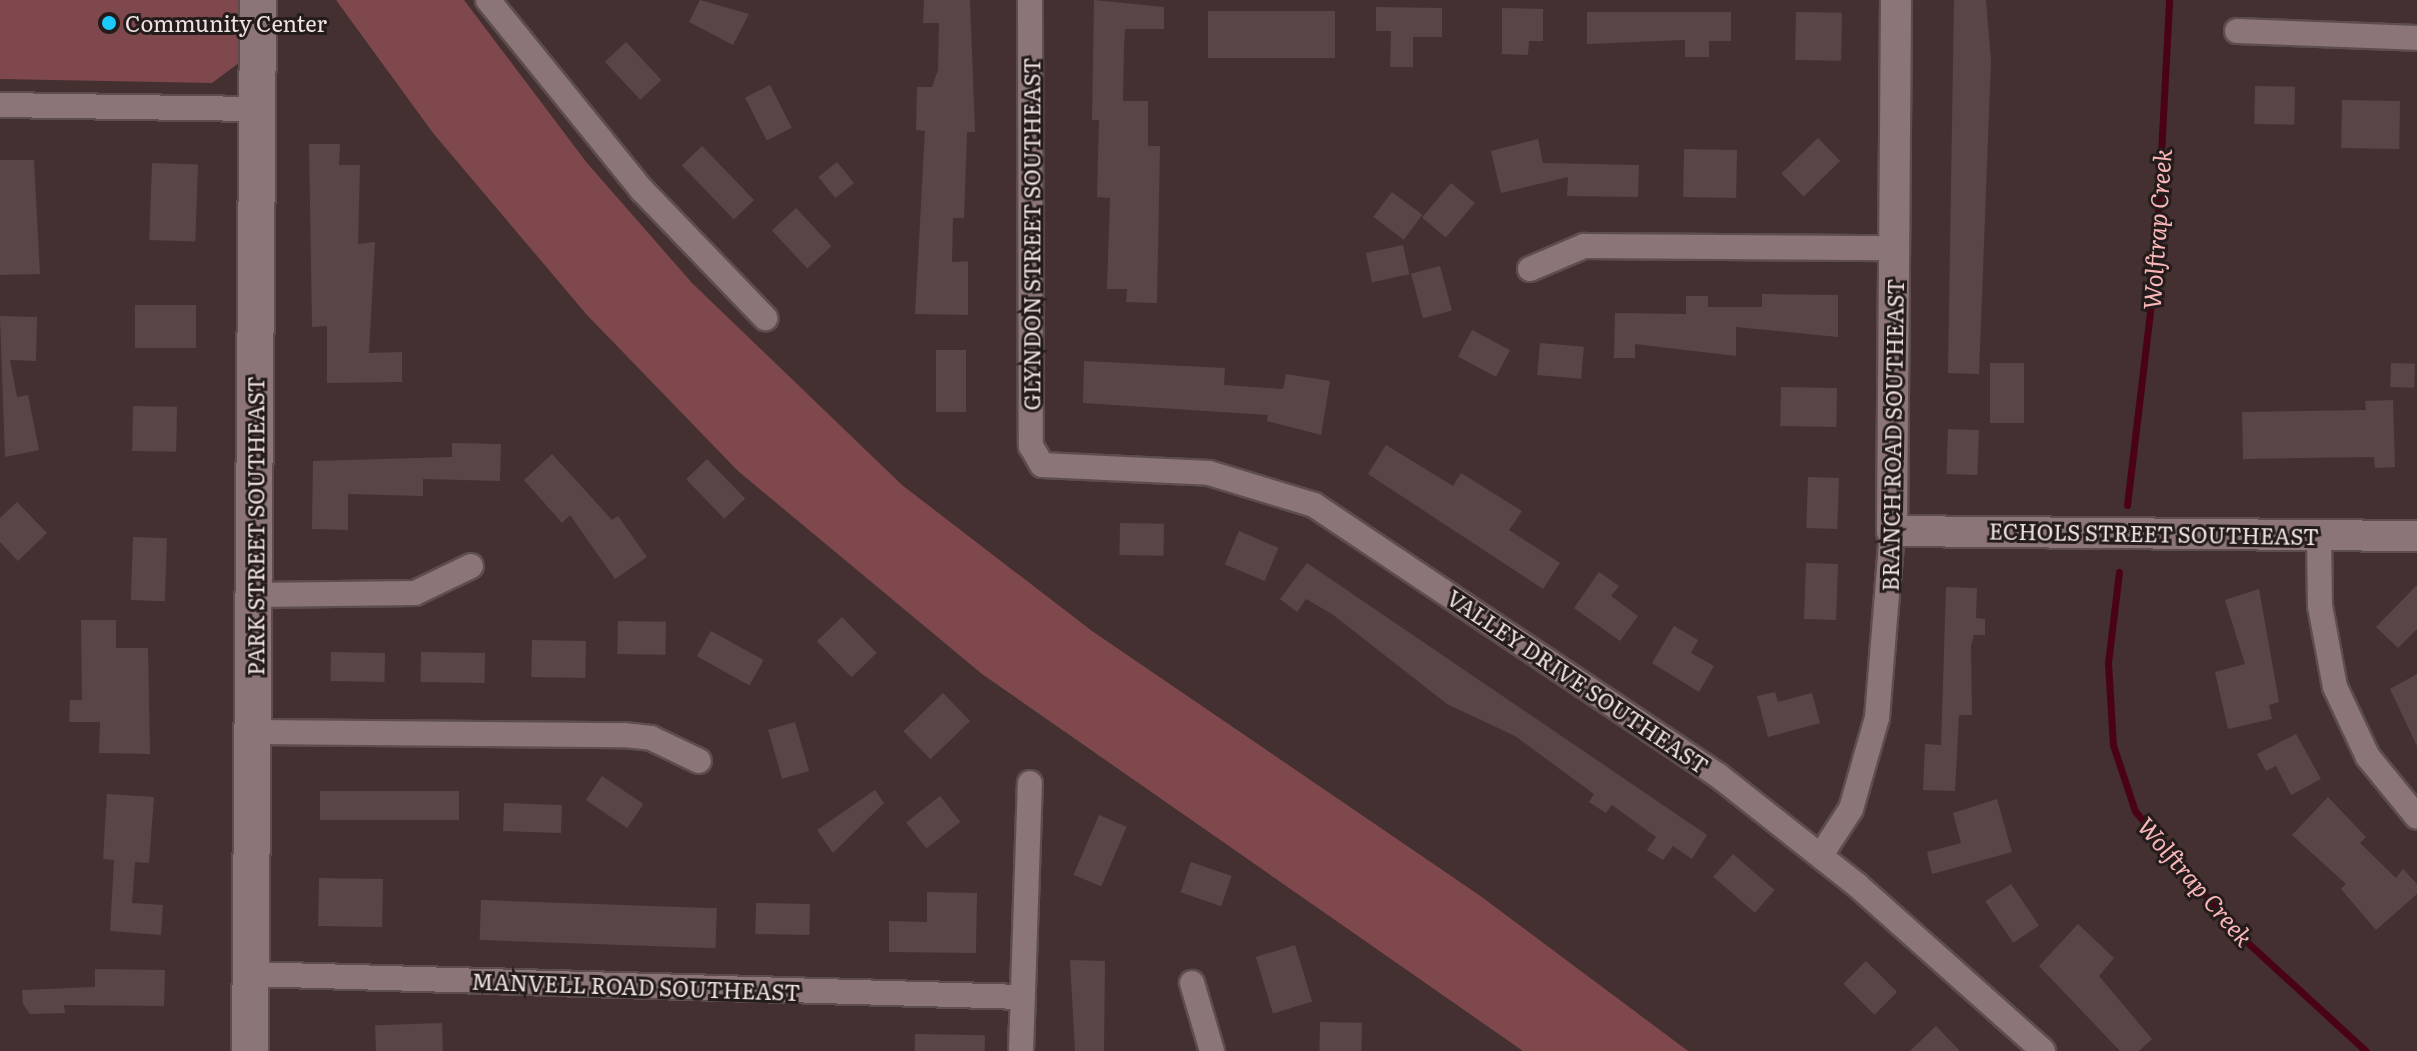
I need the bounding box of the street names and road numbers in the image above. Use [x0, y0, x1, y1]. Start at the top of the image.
street label: GLYNDON STREET SOUTHEAST [1018, 58, 1044, 410]
street label: BRANCH ROAD SOUTHEAST [1876, 278, 1908, 592]
street label: PARK STREET SOUTHEAST [242, 376, 268, 676]
street label: ECHOLS STREET SOUTHEAST [1989, 517, 2319, 549]
street label: VALLEY DRIVE SOUTHEAST [1442, 584, 1714, 778]
street label: MANVELL ROAD SOUTHEAST [471, 967, 801, 1005]

